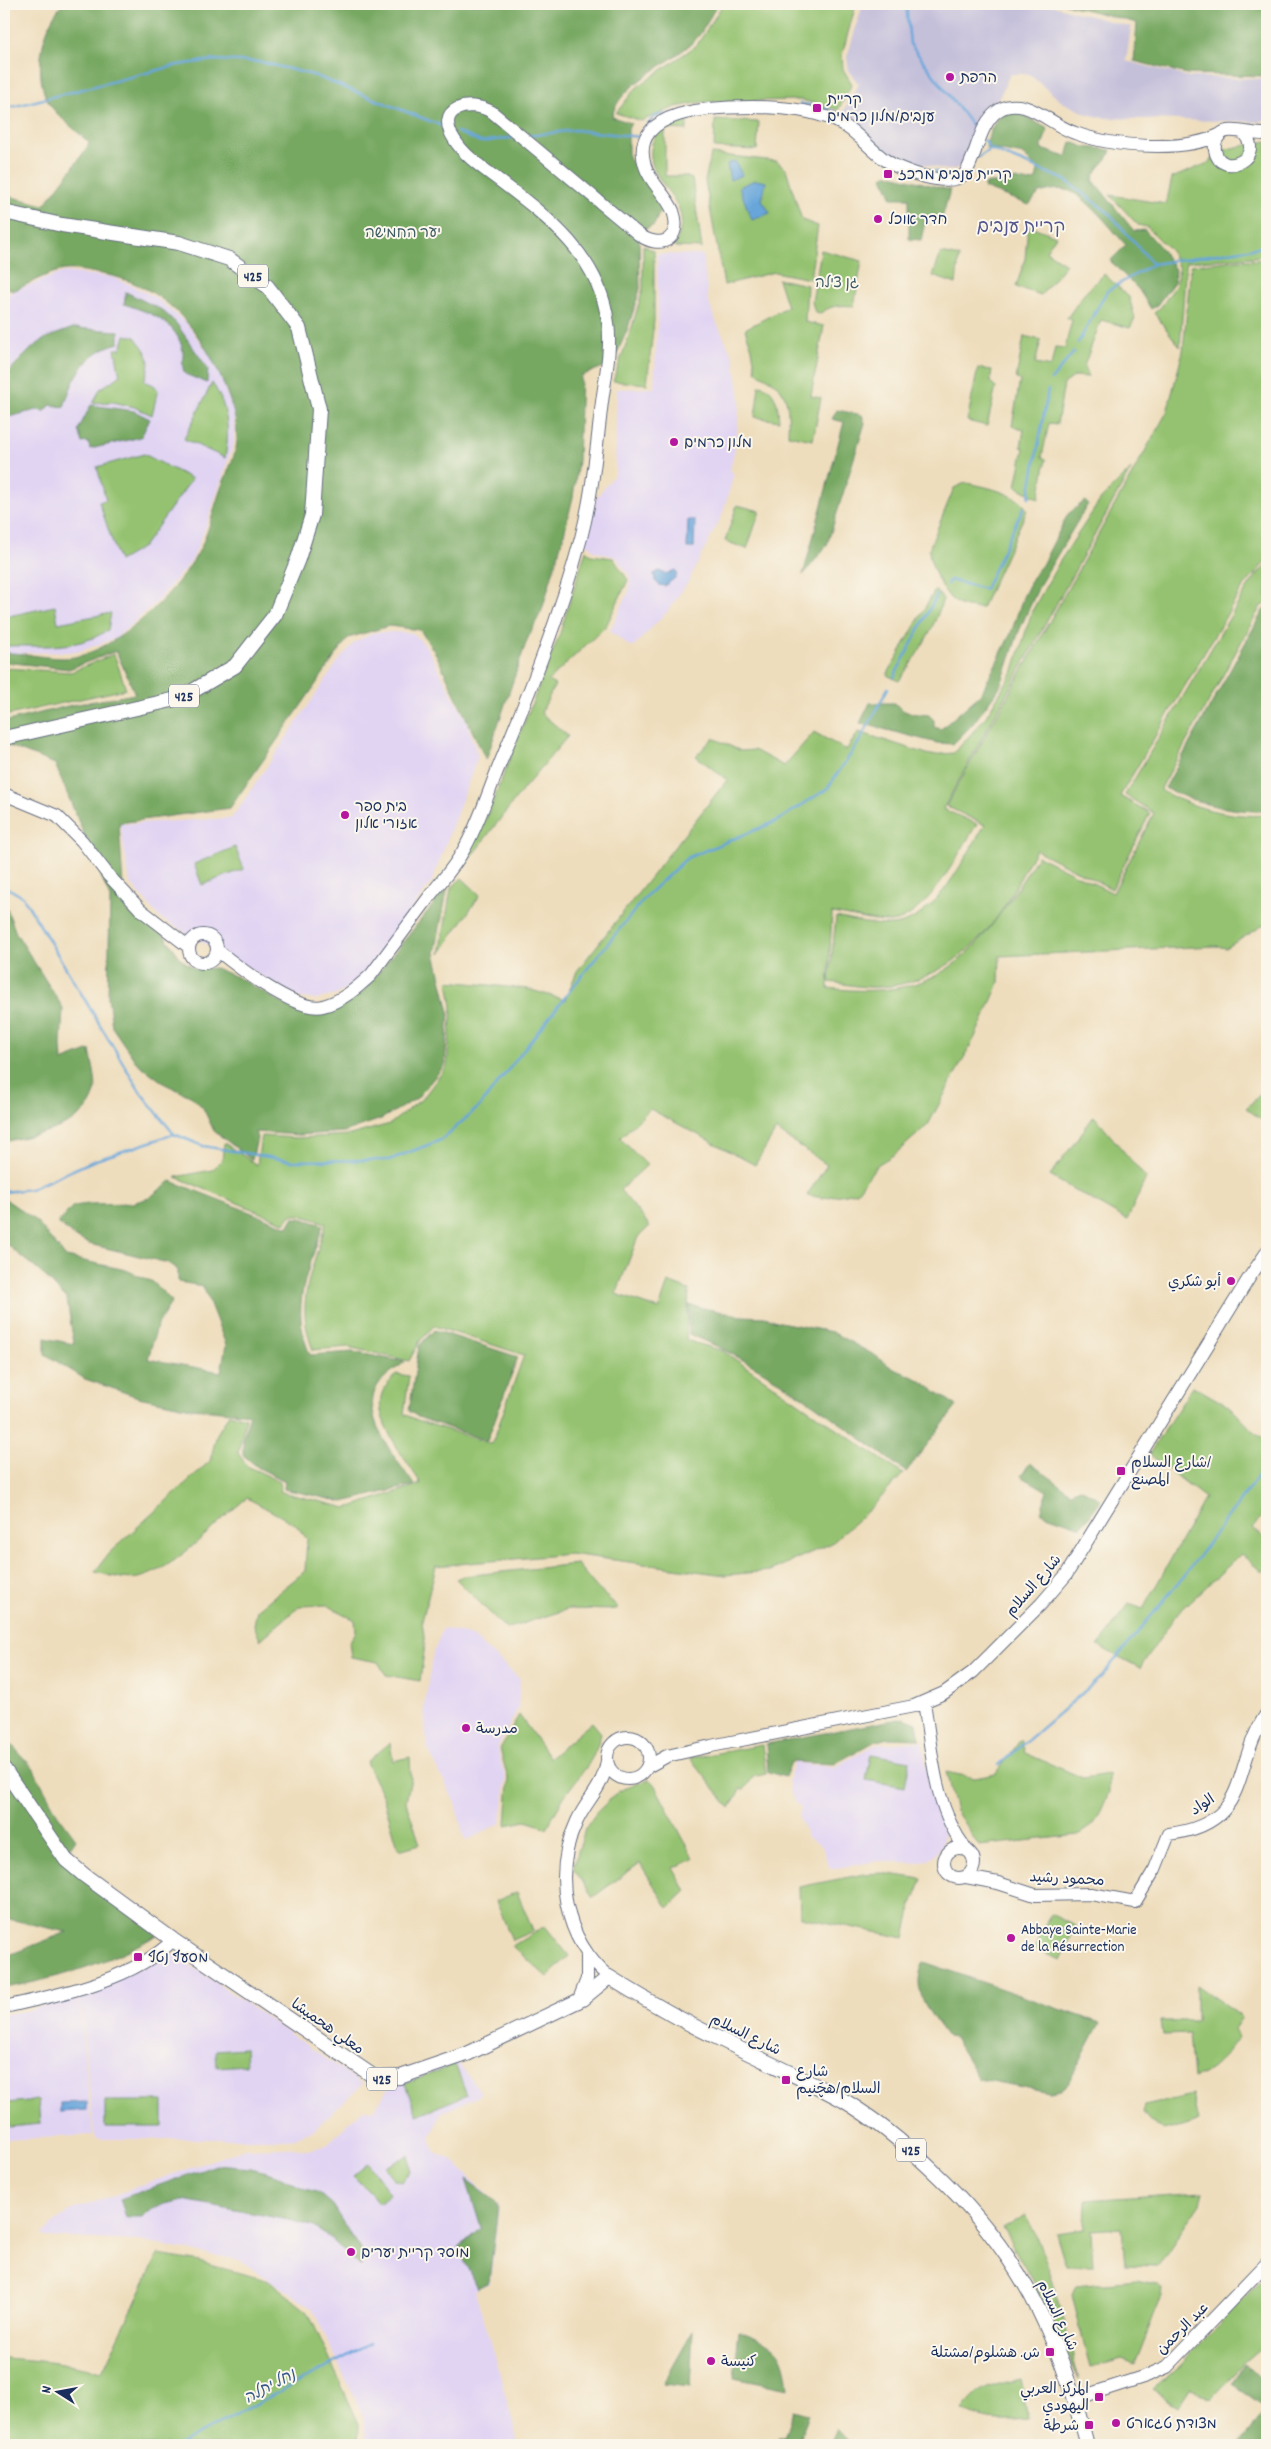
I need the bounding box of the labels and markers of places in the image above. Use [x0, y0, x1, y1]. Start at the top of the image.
place label: הרפת [959, 68, 997, 90]
marker: הרפת [944, 71, 956, 83]
place label: קריית ענבים/מלון כרמים [826, 90, 935, 129]
marker: קריית ענבים/מלון כרמים [811, 102, 823, 114]
place label: קריית ענבים מרכז [898, 165, 1012, 187]
marker: קריית ענבים מרכז [882, 168, 894, 180]
place label: חדר אוכל [888, 210, 947, 232]
marker: חדר אוכל [872, 213, 884, 225]
place label: מלון כרמים [684, 433, 752, 455]
marker: מלון כרמים [668, 436, 680, 448]
place label: בית ספר אזורי אלון [355, 797, 418, 836]
marker: בית ספר אזורי אלון [339, 809, 351, 821]
place label: أبو شكري [1168, 1272, 1221, 1294]
marker: أبو شكري [1225, 1275, 1237, 1287]
place label: شارع السلام/ المصنع [1131, 1453, 1211, 1492]
marker: شارع السلام/ المصنع [1115, 1465, 1127, 1477]
place label: مدرسة [476, 1719, 518, 1741]
marker: مدرسة [460, 1722, 472, 1734]
place label: Abbaye Sainte-Marie de la Résurrection [1021, 1920, 1137, 1959]
marker: Abbaye Sainte-Marie de la Résurrection [1005, 1932, 1017, 1944]
place label: מסעף נטף [148, 1948, 208, 1970]
marker: מסעף נטף [132, 1951, 144, 1963]
place label: شارع السلام/هچَنيم [796, 2062, 880, 2101]
marker: شارع السلام/هچَنيم [780, 2074, 792, 2086]
place label: מוסד קריית יערים [361, 2243, 469, 2265]
marker: מוסד קריית יערים [345, 2246, 357, 2258]
place label: ش. هشلوم/مشتلة [931, 2343, 1040, 2365]
marker: ش. هشلوم/مشتلة [1044, 2346, 1056, 2358]
place label: كنيسة [721, 2352, 757, 2374]
marker: كنيسة [705, 2355, 717, 2367]
place label: المركز العربي اليهودي [1020, 2379, 1089, 2418]
marker: المركز العربي اليهودي [1093, 2391, 1105, 2403]
place label: מצודת טגארט [1126, 2414, 1217, 2436]
place label: شرطة [1044, 2416, 1079, 2438]
marker: מצודת טגארט [1110, 2417, 1122, 2429]
marker: شرطة [1083, 2419, 1095, 2431]

